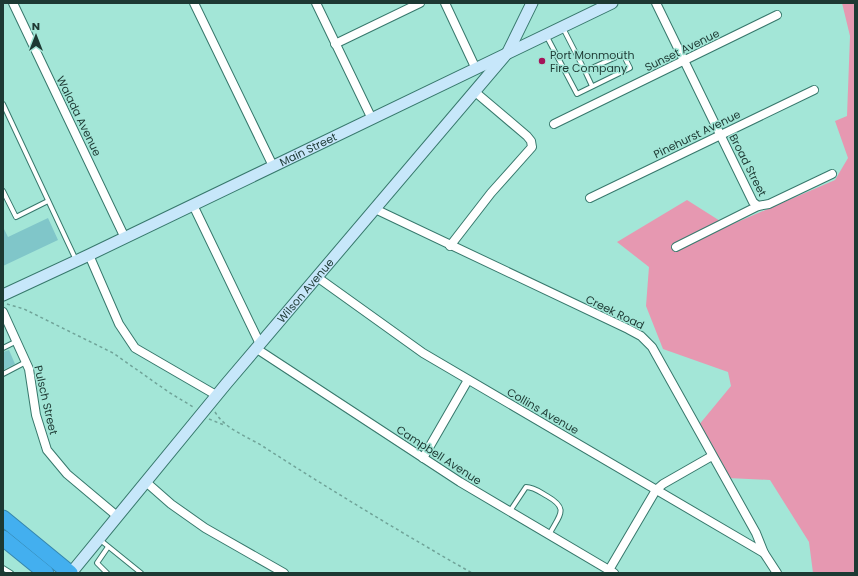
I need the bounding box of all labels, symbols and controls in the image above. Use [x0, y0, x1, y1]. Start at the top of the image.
north arrow [16, 16, 56, 56]
text: N [32, 18, 40, 34]
street label: Sunset Avenue [642, 25, 722, 75]
place label: Port Monmouth Fire Company [550, 47, 634, 76]
marker: Port Monmouth Fire Company [537, 56, 547, 66]
street label: Walada Avenue [53, 73, 105, 159]
street label: Pinehurst Avenue [651, 106, 743, 162]
street label: Main Street [277, 129, 339, 170]
street label: Broad Street [725, 131, 771, 199]
street label: Wilson Avenue [273, 255, 338, 326]
street label: Creek Road [583, 291, 647, 333]
street label: Pulsch Street [30, 364, 62, 436]
street label: Collins Avenue [504, 384, 582, 438]
street label: Campbell Avenue [393, 421, 485, 489]

